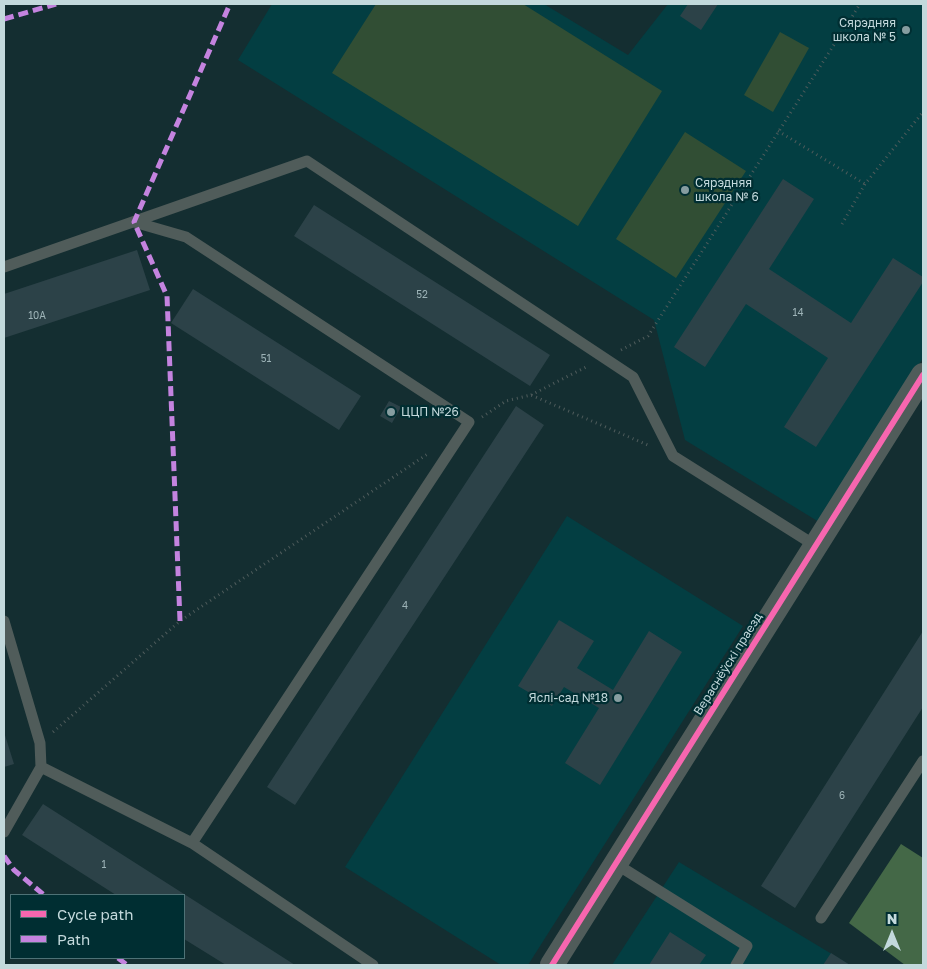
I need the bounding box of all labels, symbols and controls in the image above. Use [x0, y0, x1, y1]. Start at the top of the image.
place label: Сярэдняя школа № 5 [833, 16, 896, 44]
marker: Сярэдняя школа № 5 [900, 24, 912, 36]
place label: Сярэдняя школа № 6 [695, 176, 759, 204]
marker: Сярэдняя школа № 6 [679, 184, 691, 196]
house number: 52 [416, 289, 428, 301]
house number: 14 [793, 307, 803, 319]
house number: 10А [28, 310, 46, 322]
house number: 51 [261, 353, 271, 365]
place label: ЦЦП №26 [401, 405, 459, 419]
marker: ЦЦП №26 [385, 406, 397, 418]
house number: 4 [402, 600, 408, 612]
street label: Вераснёўскі праезд [691, 610, 765, 718]
place label: Яслі-сад №18 [529, 691, 608, 705]
marker: Яслі-сад №18 [612, 692, 624, 704]
house number: 6 [839, 790, 845, 802]
house number: 1 [102, 859, 106, 871]
legend [10, 894, 185, 959]
text: Cycle path [57, 905, 133, 923]
north arrow [867, 909, 917, 959]
text: N [887, 910, 897, 927]
text: Path [57, 930, 90, 948]

